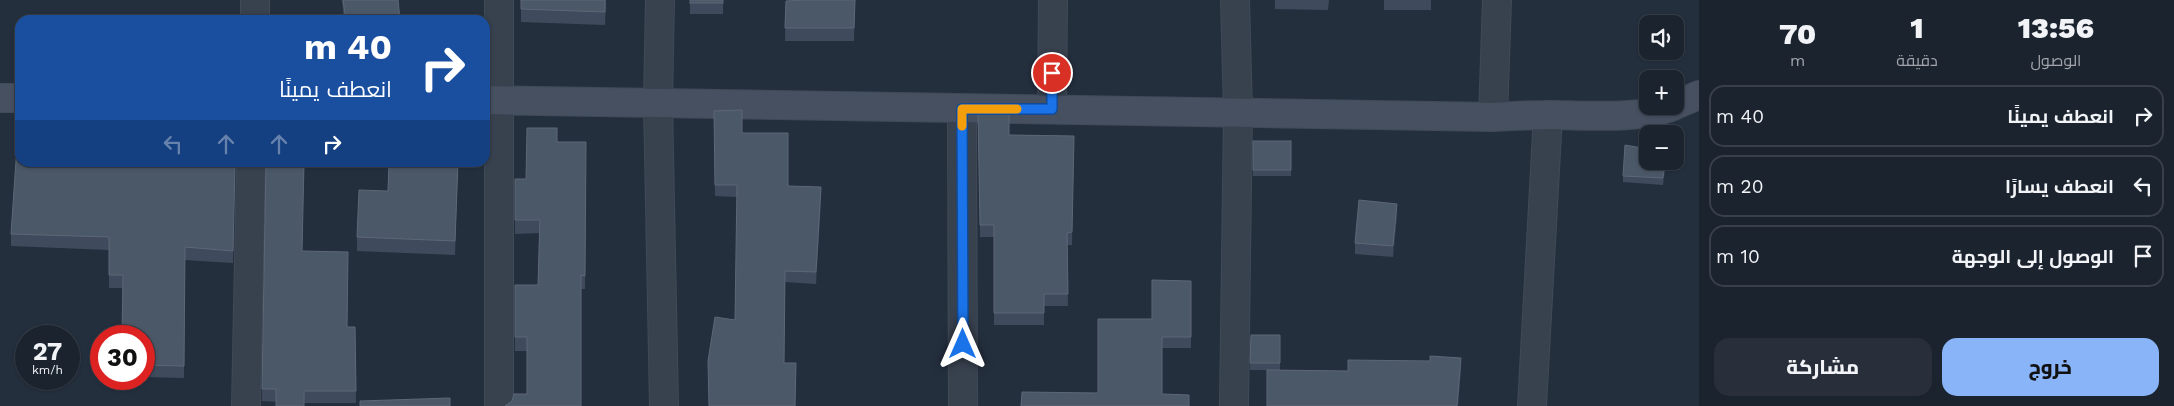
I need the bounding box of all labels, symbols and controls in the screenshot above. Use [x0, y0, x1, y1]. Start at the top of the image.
text: 1 [1910, 10, 1924, 45]
text: 13:56 [2018, 10, 2094, 45]
map controls [1639, 15, 1684, 170]
button: sound [1639, 15, 1684, 60]
text: 70 [1779, 16, 1816, 51]
text: 40 m [304, 26, 392, 68]
icon: right [410, 35, 475, 100]
text: m [1790, 51, 1805, 70]
text: دقيقة [1896, 51, 1938, 70]
text: الوصول [2030, 51, 2081, 70]
pin [1031, 52, 1073, 94]
icon: arrive [1038, 59, 1066, 87]
button: + [1639, 70, 1684, 115]
text: انعطف يمينًا [279, 77, 392, 102]
icon: right [2129, 102, 2157, 130]
text: 40 m [1716, 105, 1764, 128]
text: انعطف يمينًا [2007, 105, 2114, 128]
button: − [1639, 125, 1684, 170]
icon: left [159, 130, 187, 158]
icon: ahead [212, 130, 240, 158]
icon: ahead [265, 130, 293, 158]
icon: right [318, 130, 346, 158]
icon: left [2129, 172, 2157, 200]
text: 20 m [1716, 175, 1764, 198]
text: انعطف يسارًا [2005, 175, 2114, 198]
icon: arrive [2129, 242, 2157, 270]
text: 10 m [1716, 245, 1760, 268]
text: الوصول إلى الوجهة [1952, 245, 2114, 268]
position arrow [936, 317, 988, 369]
speed limit sign: 30 [90, 325, 155, 390]
text: 27 [33, 337, 62, 366]
button: مشاركة [1714, 338, 1932, 396]
button: خروج [1942, 338, 2159, 396]
text: km/h [32, 363, 63, 377]

